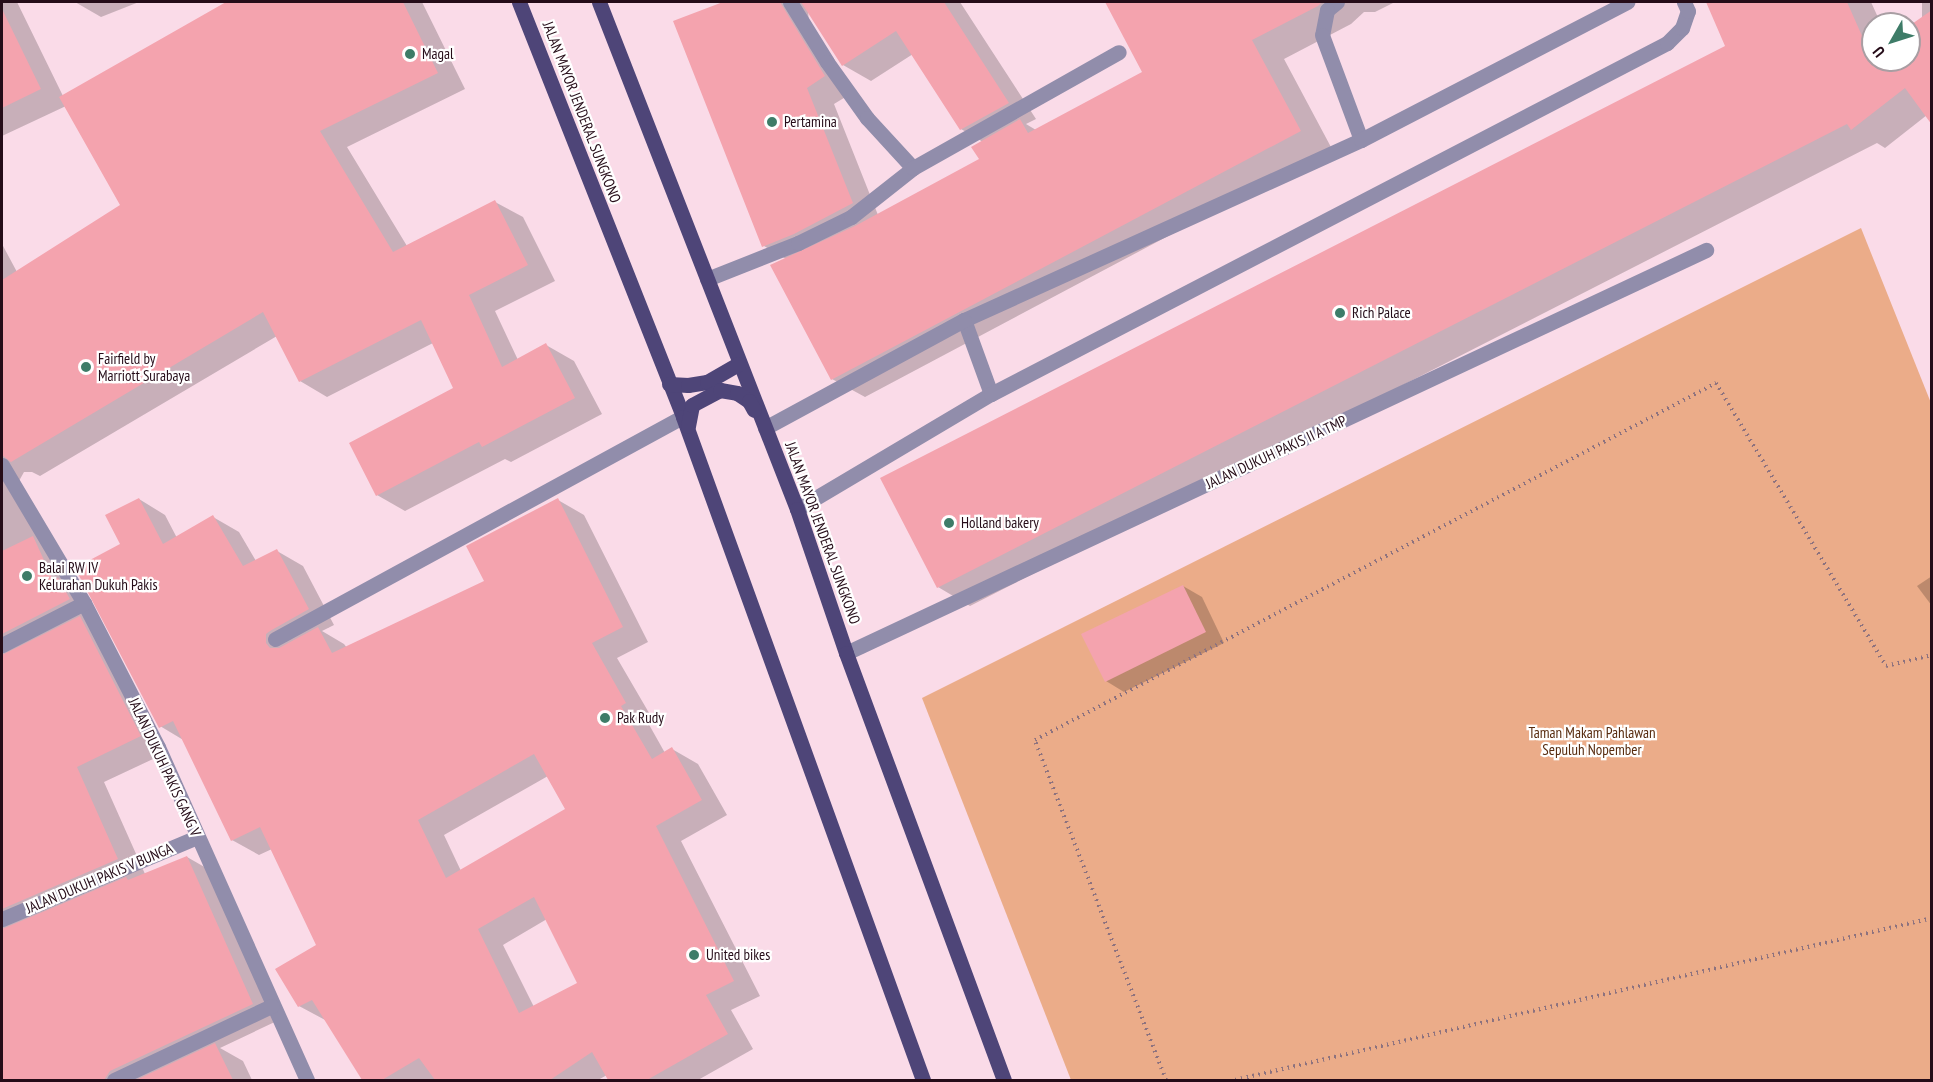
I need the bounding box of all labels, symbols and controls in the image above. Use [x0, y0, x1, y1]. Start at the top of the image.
north arrow [1861, 12, 1921, 72]
street label: JALAN MAYOR JENDERAL SUNGKONO [539, 19, 625, 205]
text: U [1868, 43, 1889, 62]
place label: Magal [422, 45, 454, 63]
marker: Magal [403, 47, 417, 61]
place label: Pertamina [784, 113, 837, 131]
marker: Pertamina [765, 115, 779, 129]
place label: Rich Palace [1352, 304, 1411, 322]
marker: Rich Palace [1333, 306, 1347, 320]
place label: Fairfield by Marriott Surabaya [98, 349, 190, 384]
marker: Fairfield by Marriott Surabaya [79, 360, 93, 374]
street label: JALAN DUKUH PAKIS II A TMP [1202, 411, 1350, 493]
street label: JALAN MAYOR JENDERAL SUNGKONO [782, 439, 864, 627]
place label: Holland bakery [961, 514, 1039, 532]
marker: Holland bakery [942, 516, 956, 530]
place label: Balai RW IV Kelurahan Dukuh Pakis [39, 558, 157, 593]
marker: Balai RW IV Kelurahan Dukuh Pakis [20, 569, 34, 583]
street label: JALAN DUKUH PAKIS GANG V [125, 695, 205, 839]
place label: Pak Rudy [617, 709, 664, 727]
marker: Pak Rudy [598, 711, 612, 725]
park label: Taman Makam Pahlawan Sepuluh Nopember [1528, 723, 1656, 758]
street label: JALAN DUKUH PAKIS V BUNGA [22, 839, 176, 917]
place label: United bikes [706, 946, 770, 964]
marker: United bikes [687, 948, 701, 962]

